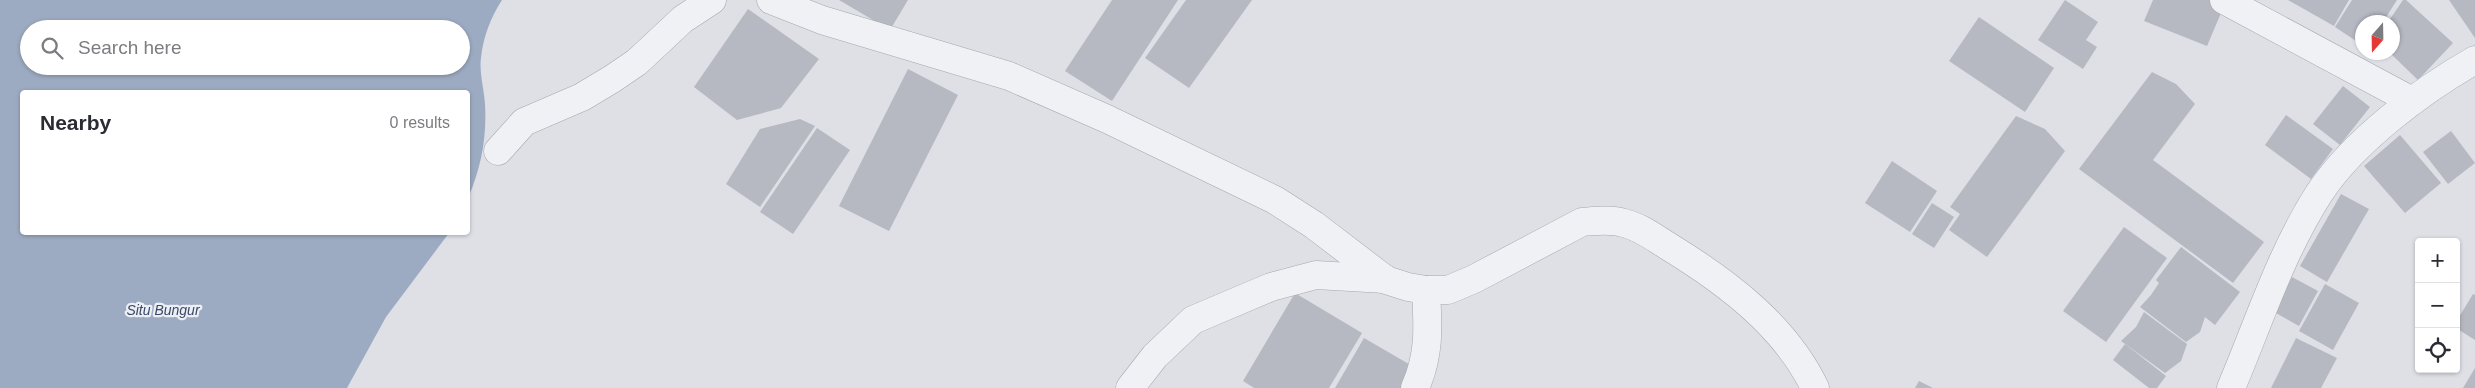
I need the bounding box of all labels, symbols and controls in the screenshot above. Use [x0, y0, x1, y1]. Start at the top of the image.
north arrow [2355, 15, 2400, 60]
search box [20, 20, 470, 75]
icon: search [38, 34, 66, 62]
text: Search here [78, 37, 182, 58]
text: Nearby [40, 111, 111, 134]
text: 0 results [390, 114, 450, 131]
map controls [2415, 238, 2460, 373]
button: + [2415, 238, 2460, 283]
button: − [2415, 283, 2460, 328]
water label: Situ Bungur [126, 302, 201, 318]
button: locate [2415, 328, 2460, 373]

